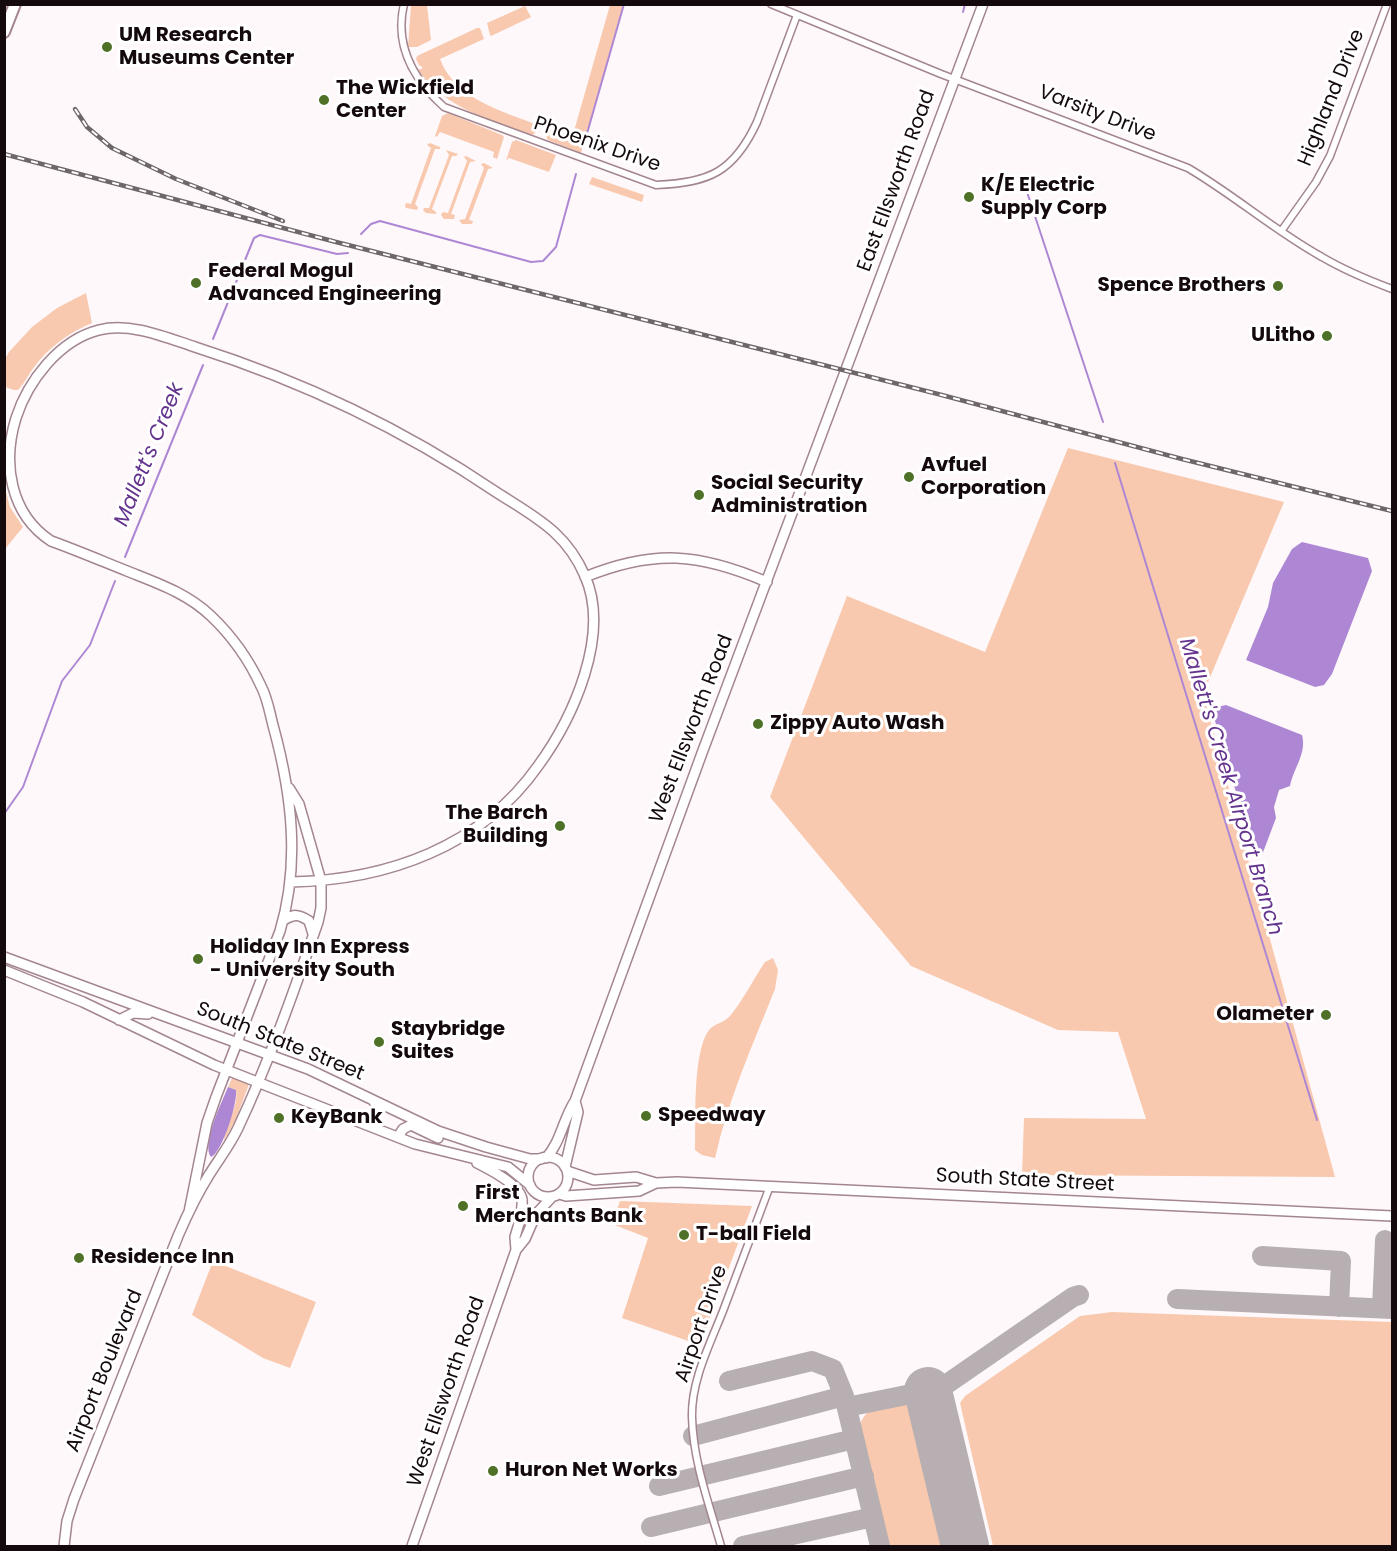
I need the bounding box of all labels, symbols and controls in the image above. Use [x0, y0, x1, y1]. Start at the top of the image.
place label: UM Research Museums Center [119, 24, 294, 71]
street label: Highland Drive [1294, 26, 1370, 170]
marker: UM Research Museums Center [100, 40, 114, 54]
place label: The Wickfield Center [336, 77, 474, 124]
street label: Varsity Drive [1035, 81, 1159, 147]
street label: East Ellsworth Road [853, 87, 941, 275]
marker: The Wickfield Center [317, 93, 331, 107]
street label: Phoenix Drive [531, 112, 663, 178]
place label: K/E Electric Supply Corp [981, 174, 1107, 221]
marker: K/E Electric Supply Corp [962, 190, 976, 204]
place label: Federal Mogul Advanced Engineering [208, 260, 442, 307]
place label: Spence Brothers [1098, 274, 1266, 298]
marker: Federal Mogul Advanced Engineering [189, 276, 203, 290]
marker: Spence Brothers [1271, 279, 1285, 293]
place label: ULitho [1251, 324, 1315, 348]
marker: ULitho [1320, 329, 1334, 343]
water label: Mallett's Creek [110, 380, 190, 530]
place label: Avfuel Corporation [921, 454, 1046, 501]
marker: Avfuel Corporation [902, 470, 916, 484]
place label: Social Security Administration [711, 472, 867, 519]
marker: Social Security Administration [692, 488, 706, 502]
street label: West Ellsworth Road [645, 632, 739, 826]
water label: Mallett's Creek Airport Branch [1173, 635, 1287, 939]
place label: Zippy Auto Wash [770, 712, 944, 736]
marker: Zippy Auto Wash [751, 717, 765, 731]
place label: The Barch Building [445, 802, 548, 849]
marker: The Barch Building [553, 819, 567, 833]
place label: Holiday Inn Express - University South [210, 936, 410, 983]
marker: Holiday Inn Express - University South [191, 952, 205, 966]
street label: South State Street [193, 997, 367, 1087]
place label: Olameter [1216, 1003, 1314, 1027]
marker: Olameter [1319, 1008, 1333, 1022]
place label: Staybridge Suites [391, 1018, 505, 1065]
marker: Staybridge Suites [372, 1035, 386, 1049]
place label: Speedway [658, 1104, 766, 1128]
place label: KeyBank [291, 1106, 382, 1130]
marker: Speedway [639, 1109, 653, 1123]
marker: KeyBank [272, 1111, 286, 1125]
street label: South State Street [935, 1164, 1115, 1198]
place label: First Merchants Bank [475, 1182, 643, 1229]
marker: First Merchants Bank [456, 1199, 470, 1213]
place label: T-ball Field [696, 1223, 811, 1247]
marker: T-ball Field [677, 1228, 691, 1242]
place label: Residence Inn [91, 1246, 234, 1270]
marker: Residence Inn [72, 1251, 86, 1265]
street label: Airport Drive [671, 1262, 733, 1386]
street label: Airport Boulevard [61, 1286, 149, 1456]
street label: West Ellsworth Road [403, 1294, 491, 1490]
place label: Huron Net Works [505, 1459, 678, 1483]
marker: Huron Net Works [486, 1464, 500, 1478]

